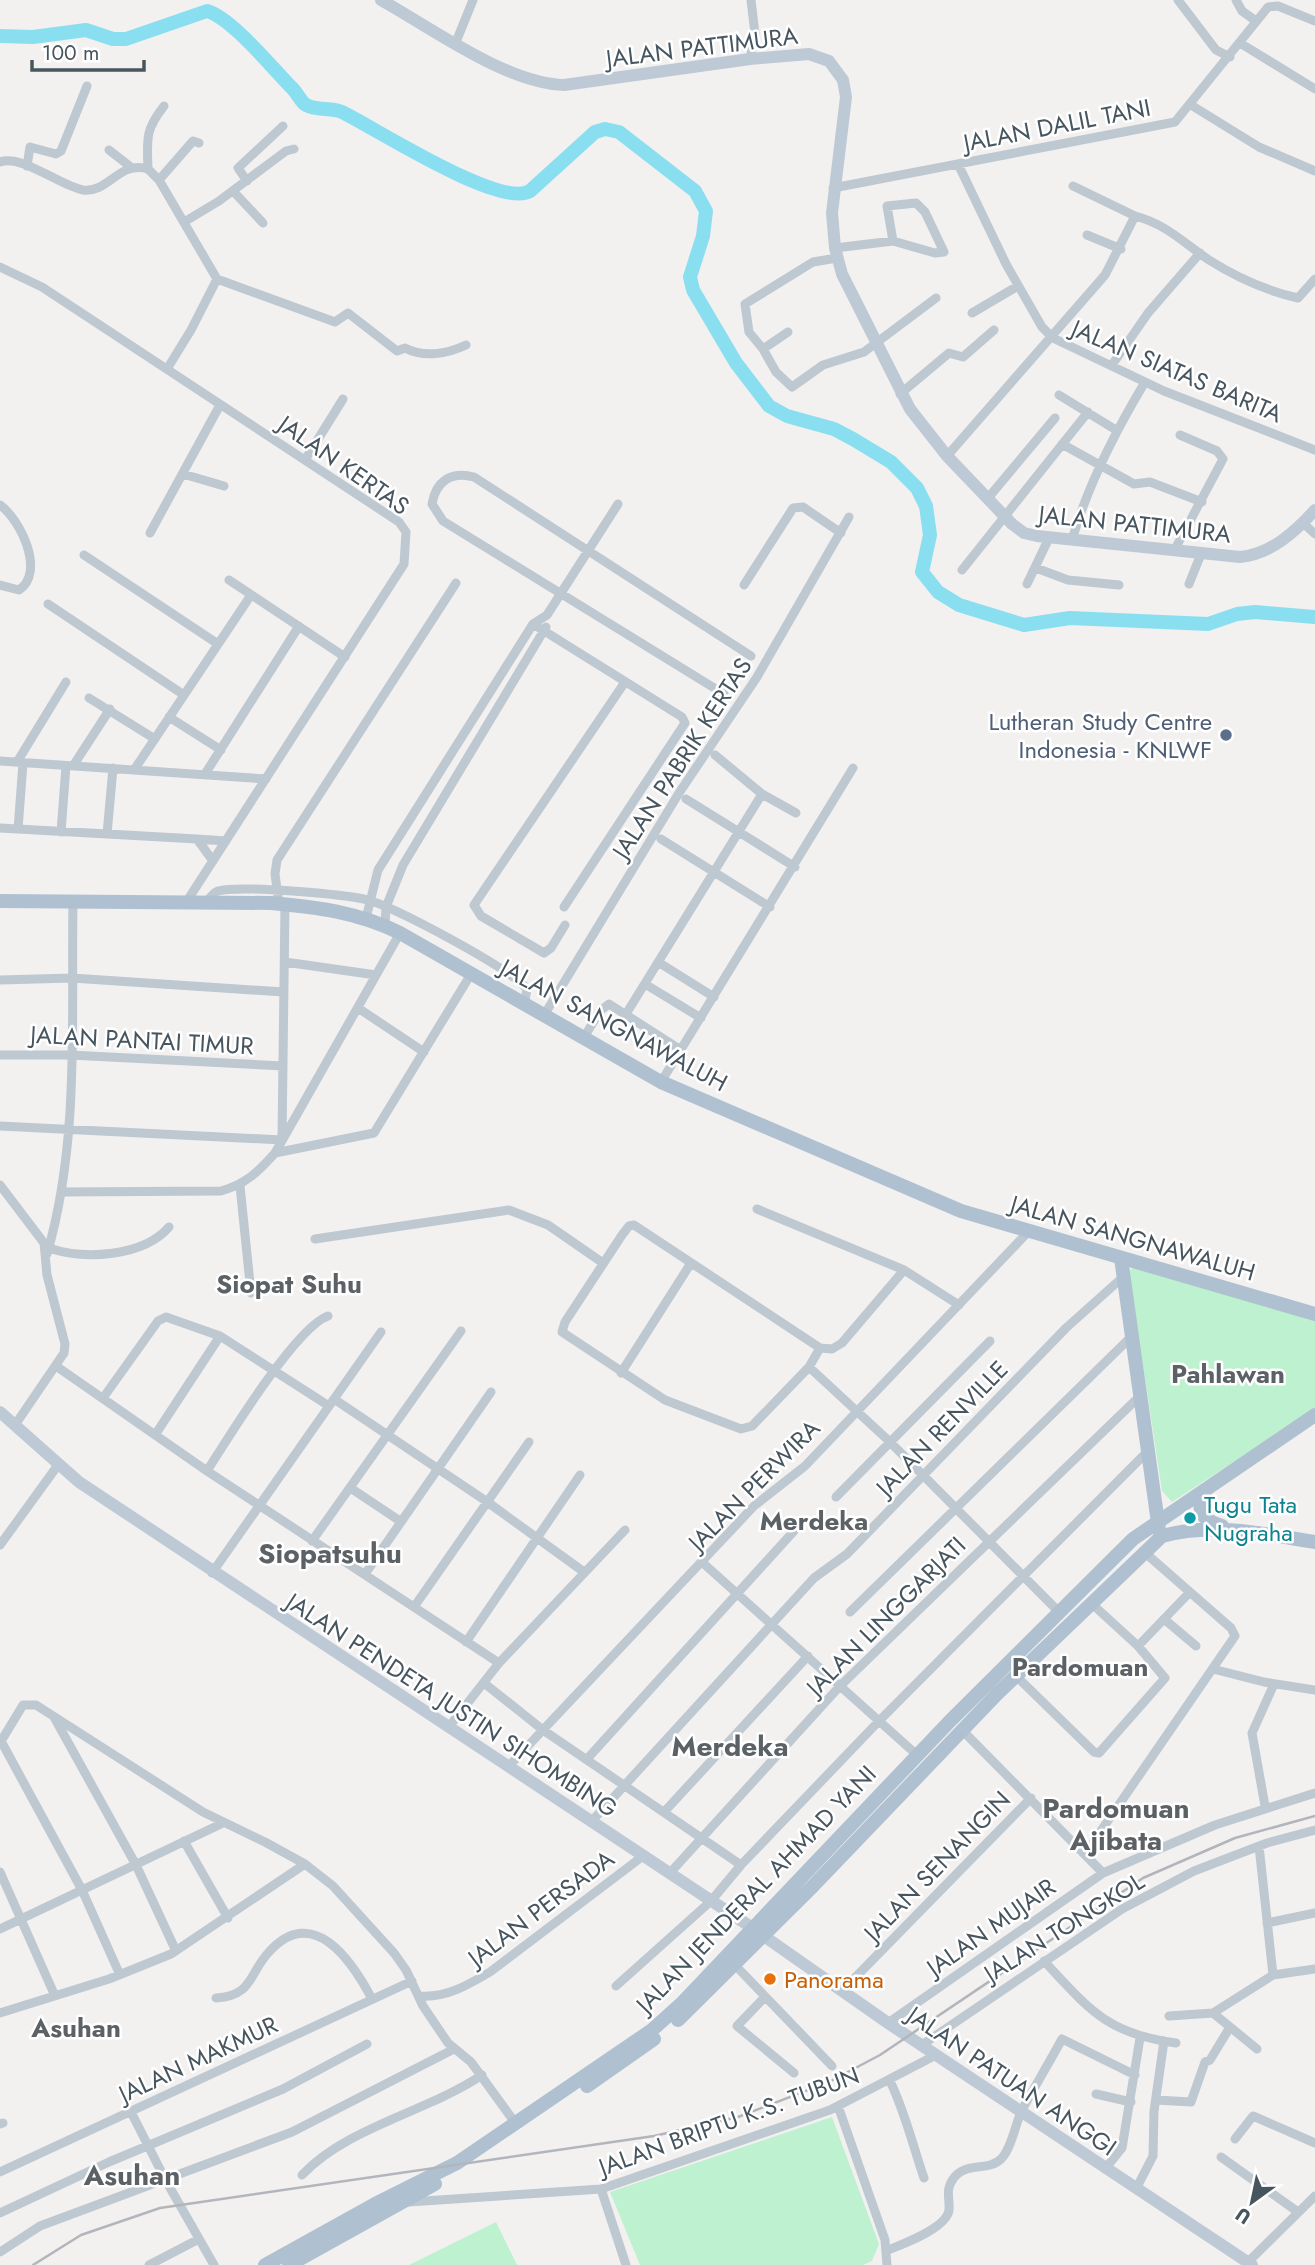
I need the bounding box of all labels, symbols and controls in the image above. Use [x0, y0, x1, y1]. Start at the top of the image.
street label: JALAN PATTIMURA [601, 18, 800, 76]
scale bar [32, 28, 144, 72]
text: 100 m [42, 38, 99, 68]
street label: JALAN DALIL TANI [957, 90, 1154, 161]
street label: JALAN SIATAS BARITA [1064, 310, 1288, 431]
street label: JALAN KERTAS [269, 405, 417, 523]
street label: JALAN PATTIMURA [1034, 496, 1233, 552]
street label: JALAN PABRIK KERTAS [602, 651, 760, 868]
place label: Lutheran Study Centre Indonesia - KNLWF [988, 704, 1212, 767]
marker: Lutheran Study Centre Indonesia - KNLWF [1218, 727, 1234, 743]
street label: JALAN SANGNAWALUH [491, 949, 734, 1100]
street label: JALAN PANTAI TIMUR [27, 1017, 255, 1063]
street label: JALAN SANGNAWALUH [1004, 1185, 1260, 1290]
district label: Siopat Suhu [216, 1265, 362, 1303]
street label: JALAN RENVILLE [866, 1352, 1016, 1506]
district label: Pahlawan [1171, 1355, 1285, 1393]
street label: JALAN PERWIRA [678, 1411, 828, 1561]
place label: Tugu Tata Nugraha [1204, 1487, 1297, 1550]
district label: Merdeka [760, 1502, 868, 1540]
marker: Tugu Tata Nugraha [1182, 1510, 1198, 1526]
street label: JALAN LINGGARJATI [796, 1528, 974, 1706]
district label: Siopatsuhu [258, 1533, 402, 1574]
street label: JALAN PENDETA JUSTIN SIHOMBING [277, 1583, 625, 1826]
district label: Pardomuan [1012, 1648, 1148, 1686]
district label: Merdeka [671, 1726, 789, 1767]
street label: JALAN JENDERAL AHMAD YANI [626, 1757, 884, 2023]
street label: JALAN SENANGIN [854, 1783, 1018, 1951]
district label: Pardomuan Ajibata [1042, 1788, 1190, 1861]
street label: JALAN PERSADA [458, 1841, 622, 1976]
street label: JALAN TONGKOL [975, 1864, 1151, 1992]
street label: JALAN MUJAIR [917, 1869, 1063, 1986]
place label: Panorama [784, 1962, 884, 1997]
marker: Panorama [762, 1971, 778, 1987]
street label: JALAN PATUAN ANGGI [898, 1996, 1124, 2164]
street label: JALAN MAKMUR [110, 2007, 284, 2112]
district label: Asuhan [30, 2009, 121, 2047]
street label: JALAN BRIPTU K.S. TUBUN [591, 2058, 864, 2185]
district label: Asuhan [83, 2155, 180, 2196]
north arrow [1217, 2167, 1287, 2237]
text: U [1230, 2201, 1256, 2231]

